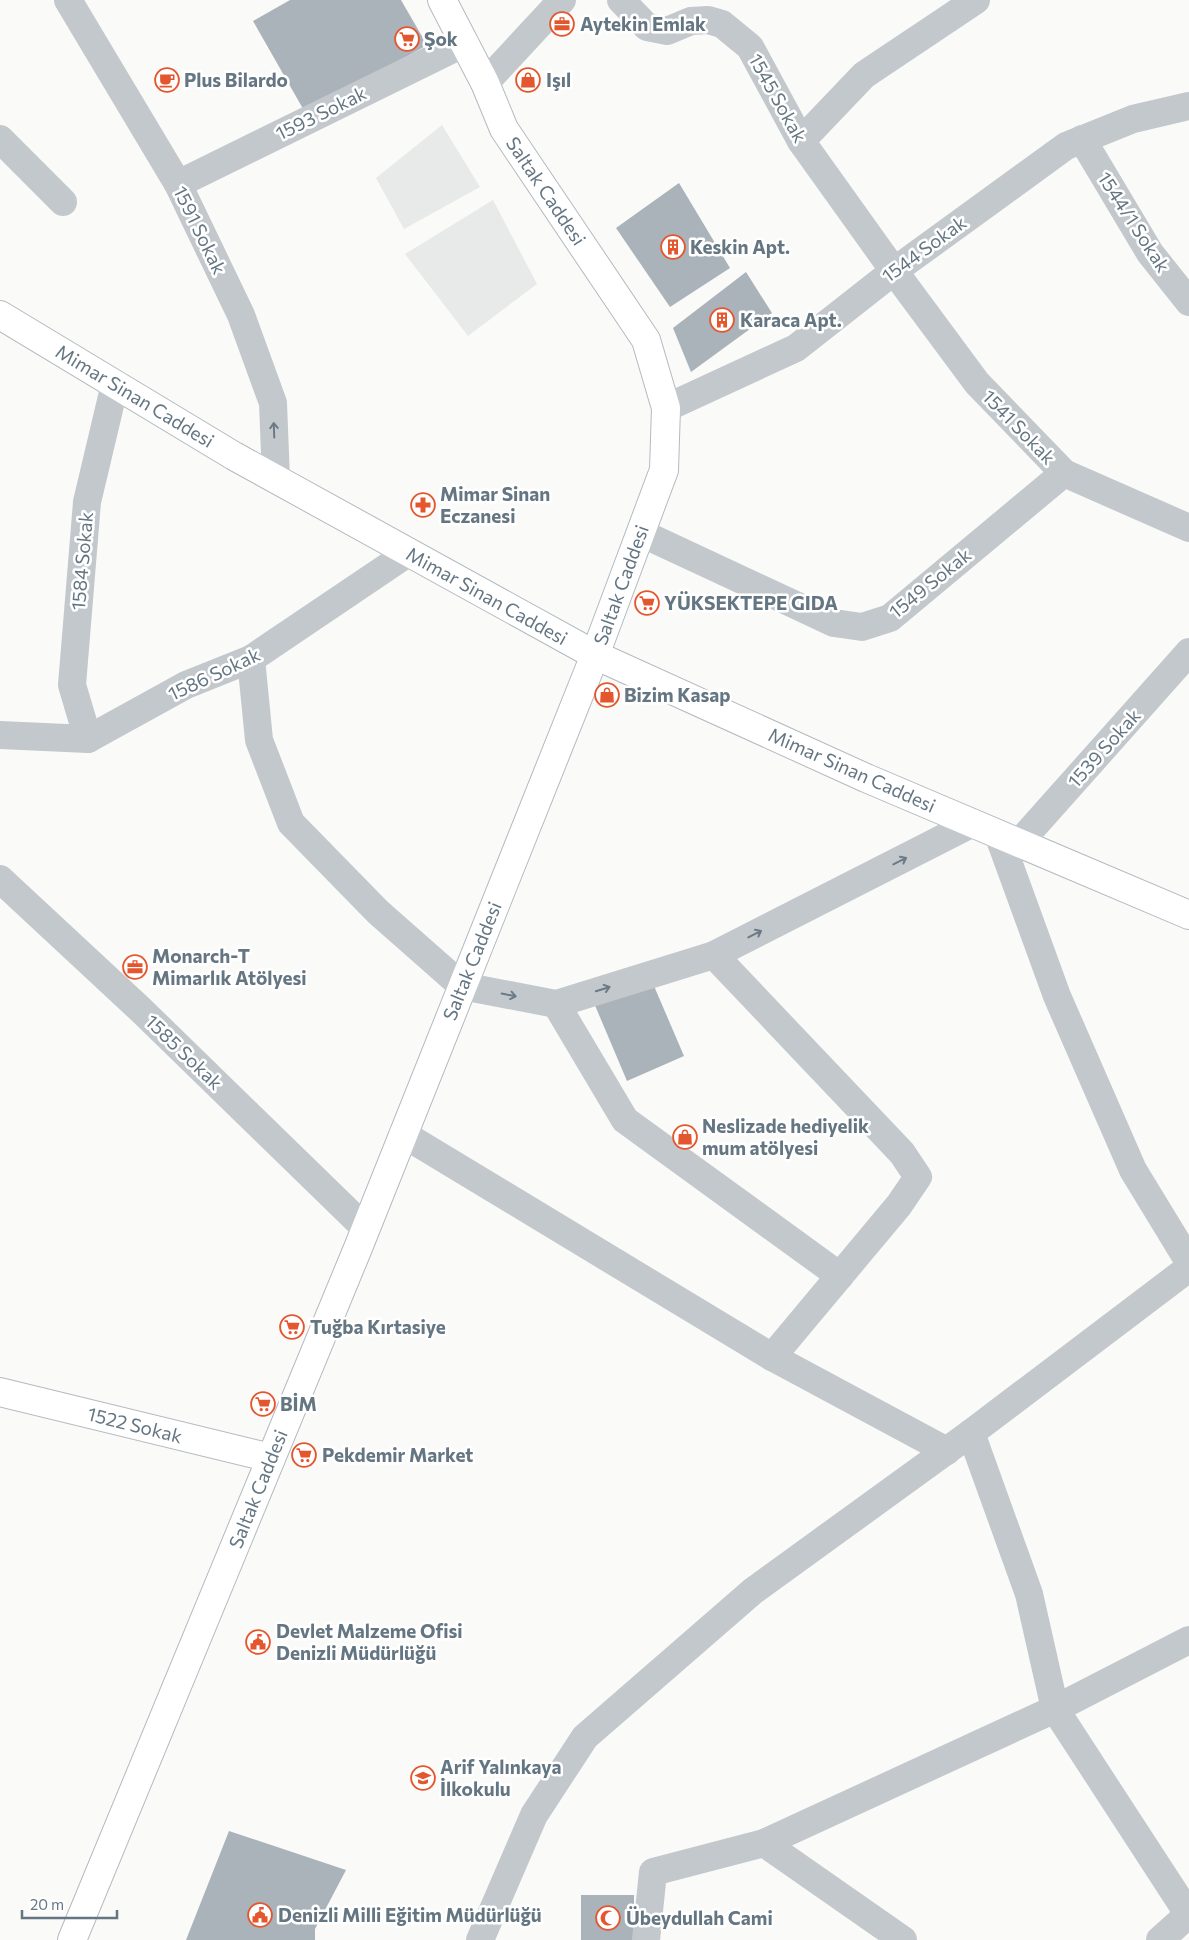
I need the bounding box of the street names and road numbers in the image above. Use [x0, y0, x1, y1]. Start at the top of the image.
street label: 1545 Sokak [745, 49, 812, 146]
street label: 1593 Sokak [272, 81, 370, 144]
street label: Saltak Caddesi [502, 132, 591, 249]
street label: 1544/1 Sokak [1093, 167, 1175, 276]
street label: 1591 Sokak [169, 182, 232, 278]
street label: 1544 Sokak [877, 210, 970, 287]
street label: Mimar Sinan Caddesi [52, 339, 219, 452]
street label: 1541 Sokak [978, 385, 1061, 469]
street label: 1584 Sokak [66, 511, 97, 611]
street label: Saltak Caddesi [588, 522, 653, 648]
street label: Mimar Sinan Caddesi [403, 542, 572, 649]
street label: 1549 Sokak [884, 543, 975, 623]
street label: 1586 Sokak [164, 642, 263, 705]
street label: 1539 Sokak [1062, 704, 1145, 792]
street label: Mimar Sinan Caddesi [765, 722, 939, 817]
street label: Saltak Caddesi [437, 898, 506, 1024]
street label: 1585 Sokak [141, 1009, 228, 1094]
street label: 1522 Sokak [85, 1402, 185, 1447]
street label: Saltak Caddesi [223, 1426, 292, 1552]

